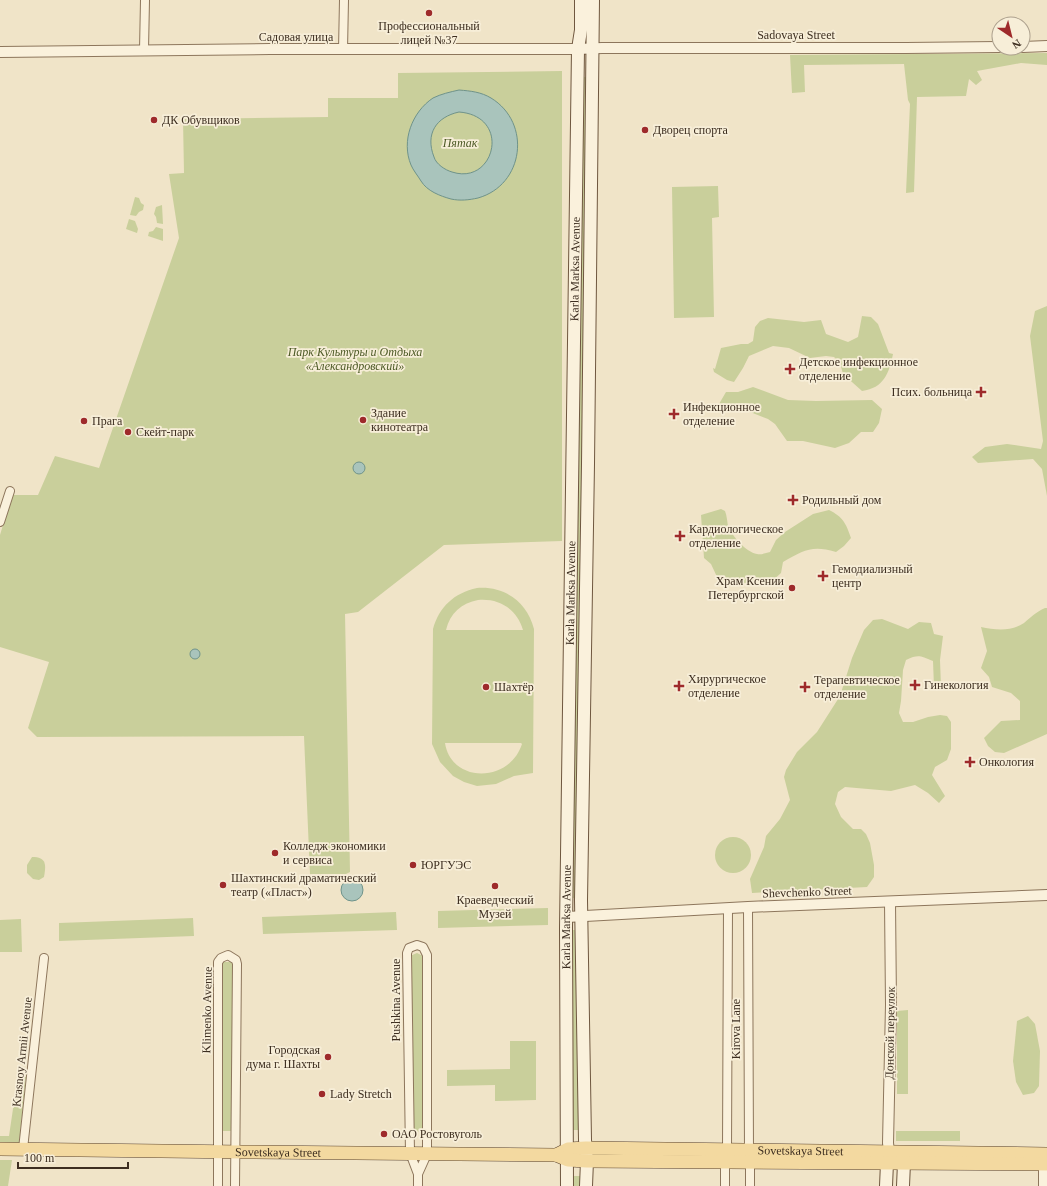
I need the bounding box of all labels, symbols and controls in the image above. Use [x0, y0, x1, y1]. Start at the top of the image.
marker: Профессиональный лицей №37 [424, 8, 434, 18]
north arrow [991, 16, 1031, 56]
place label: Профессиональный лицей №37 [378, 19, 480, 47]
street label: Sadovaya Street [757, 28, 835, 42]
street label: Садовая улица [259, 30, 334, 44]
text: N [1010, 37, 1023, 51]
place label: ДК Обувщиков [162, 113, 240, 127]
marker: ДК Обувщиков [149, 115, 159, 125]
place label: Дворец спорта [653, 123, 728, 137]
marker: Дворец спорта [640, 125, 650, 135]
park label: Пятак [442, 136, 478, 150]
street label: Karla Marksa Avenue [567, 217, 583, 321]
park label: Парк Культуры и Отдыха «Александровский» [287, 345, 422, 373]
place label: Детское инфекционное отделение [799, 355, 918, 383]
marker: Детское инфекционное отделение [784, 363, 796, 375]
place label: Псих. больница [892, 385, 973, 399]
marker: Псих. больница [975, 386, 987, 398]
place label: Инфекционное отделение [683, 400, 760, 428]
place label: Здание кинотеатра [371, 406, 429, 434]
marker: Инфекционное отделение [668, 408, 680, 420]
place label: Прага [92, 414, 123, 428]
marker: Здание кинотеатра [358, 415, 368, 425]
marker: Прага [79, 416, 89, 426]
place label: Скейт-парк [136, 425, 194, 439]
marker: Скейт-парк [123, 427, 133, 437]
place label: Родильный дом [802, 493, 882, 507]
marker: Родильный дом [787, 494, 799, 506]
place label: Кардиологическое отделение [689, 522, 783, 550]
marker: Кардиологическое отделение [674, 530, 686, 542]
street label: Karla Marksa Avenue [563, 541, 578, 645]
place label: Гемодиализный центр [832, 562, 913, 590]
marker: Гемодиализный центр [817, 570, 829, 582]
place label: Храм Ксении Петербургской [708, 574, 785, 602]
marker: Храм Ксении Петербургской [787, 583, 797, 593]
place label: Хирургическое отделение [688, 672, 766, 700]
place label: Терапевтическое отделение [814, 673, 900, 701]
place label: Гинекология [924, 678, 989, 692]
marker: Гинекология [909, 679, 921, 691]
place label: Шахтёр [494, 680, 534, 694]
marker: Хирургическое отделение [673, 680, 685, 692]
marker: Терапевтическое отделение [799, 681, 811, 693]
marker: Шахтёр [481, 682, 491, 692]
place label: Онкология [979, 755, 1034, 769]
marker: Онкология [964, 756, 976, 768]
place label: Колледж экономики и сервиса [283, 839, 386, 867]
marker: Колледж экономики и сервиса [270, 848, 280, 858]
place label: ЮРГУЭС [421, 858, 471, 872]
marker: ЮРГУЭС [408, 860, 418, 870]
street label: Karla Marksa Avenue [559, 865, 574, 969]
place label: Шахтинский драматический театр («Пласт») [231, 871, 377, 899]
marker: Шахтинский драматический театр («Пласт») [218, 880, 228, 890]
marker: Краеведческий Музей [490, 881, 500, 891]
street label: Shevchenko Street [762, 883, 853, 901]
place label: Краеведческий Музей [456, 893, 534, 921]
street label: Pushkina Avenue [389, 959, 403, 1041]
street label: Klimenko Avenue [199, 967, 215, 1053]
street label: Донской переулок [882, 986, 898, 1079]
street label: Krasnoy Armii Avenue [9, 996, 35, 1108]
street label: Kirova Lane [729, 999, 743, 1059]
place label: Городская дума г. Шахты [246, 1043, 320, 1071]
marker: Городская дума г. Шахты [323, 1052, 333, 1062]
place label: Lady Stretch [330, 1087, 392, 1101]
marker: Lady Stretch [317, 1089, 327, 1099]
place label: ОАО Ростовуголь [392, 1127, 483, 1141]
marker: ОАО Ростовуголь [379, 1129, 389, 1139]
street label: Sovetskaya Street [758, 1143, 844, 1158]
scale bar [18, 1144, 128, 1170]
street label: Sovetskaya Street [235, 1145, 322, 1160]
text: 100 m [24, 1151, 55, 1165]

